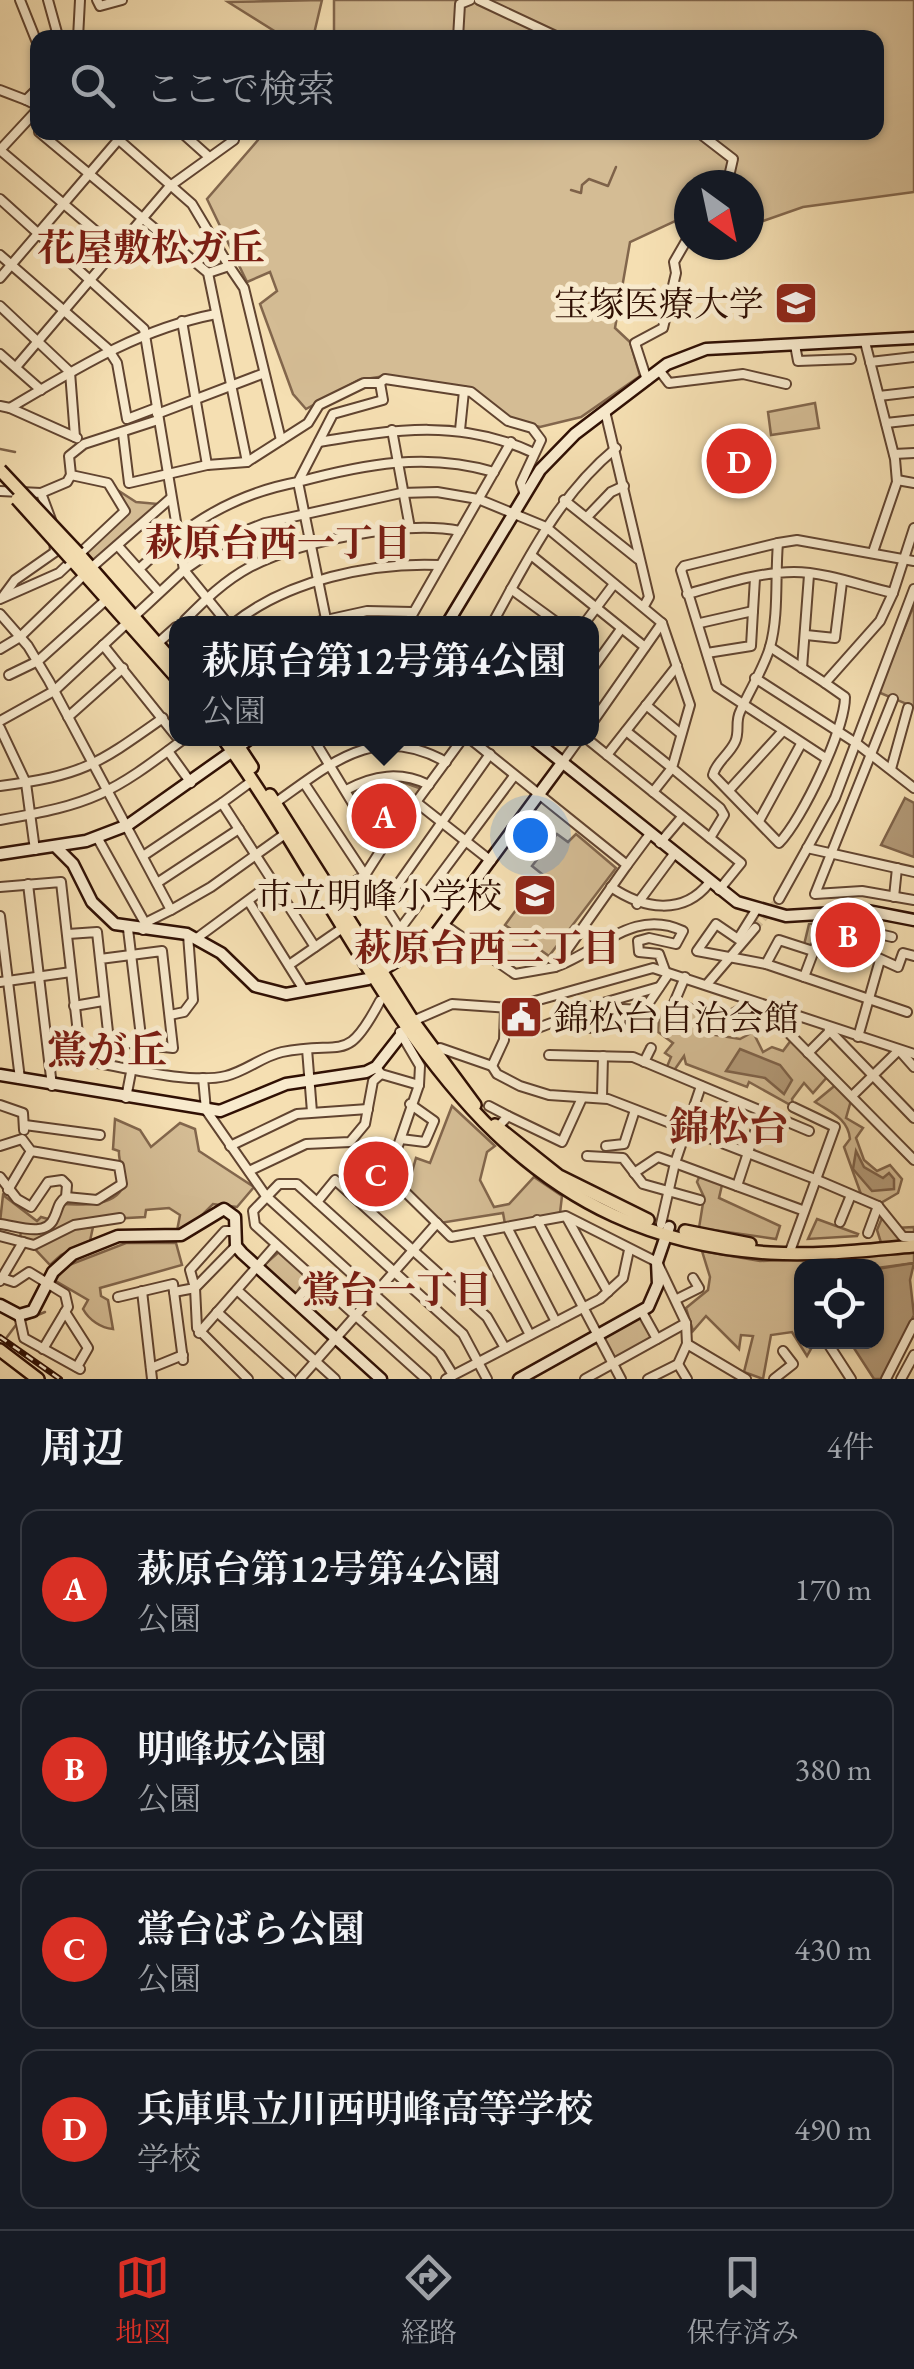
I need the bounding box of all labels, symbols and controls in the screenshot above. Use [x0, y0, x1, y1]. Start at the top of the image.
search box [30, 30, 884, 140]
icon: search [65, 58, 120, 113]
text: ここで検索 [145, 64, 335, 113]
north arrow [674, 170, 764, 260]
district label: 花屋敷松ガ丘 [37, 223, 265, 272]
school or university icon: 宝塚医療大学 [773, 280, 819, 326]
place label: 宝塚医療大学 [554, 281, 764, 326]
pin: D [706, 424, 772, 498]
district label: 萩原台西一丁目 [145, 518, 411, 567]
popup [169, 616, 599, 746]
text: 萩原台第12号第4公園 [202, 636, 566, 685]
text: 公園 [202, 690, 266, 732]
pin: A [352, 778, 416, 854]
your location [505, 810, 556, 861]
school or university icon: 市立明峰小学校 [512, 872, 558, 918]
place label: 市立明峰小学校 [257, 873, 502, 918]
pin: B [816, 898, 880, 972]
district label: 萩原台西三丁目 [354, 923, 620, 972]
public building icon: 錦松台自治会館 [498, 994, 544, 1040]
place label: 錦松台自治会館 [554, 995, 799, 1040]
district label: 鴬が丘 [47, 1024, 167, 1076]
district label: 錦松台 [669, 1100, 789, 1152]
pin: C [344, 1136, 408, 1212]
map controls [794, 1259, 884, 1349]
button: locate [794, 1259, 884, 1349]
district label: 鴬台一丁目 [302, 1265, 492, 1314]
text: 周辺 [40, 1420, 124, 1475]
text: 4件 [827, 1426, 874, 1468]
text: 萩原台第12号第4公園 [137, 1544, 501, 1593]
text: A [63, 1568, 86, 1610]
text: 170 m [795, 1568, 872, 1610]
text: 公園 [137, 1598, 201, 1640]
text: 明峰坂公園 [137, 1724, 327, 1773]
text: B [64, 1748, 85, 1790]
text: 380 m [795, 1748, 872, 1790]
text: 公園 [137, 1778, 201, 1820]
text: 鴬台ばら公園 [137, 1904, 365, 1953]
text: C [63, 1928, 86, 1970]
text: 430 m [795, 1928, 872, 1970]
text: 公園 [137, 1958, 201, 2000]
text: 兵庫県立川西明峰高等学校 [137, 2084, 593, 2133]
text: D [62, 2108, 87, 2150]
text: 490 m [795, 2108, 872, 2150]
text: 学校 [137, 2138, 201, 2180]
tab: 地図 [115, 2250, 171, 2350]
tab: 経路 [401, 2250, 457, 2350]
tab: 保存済み [687, 2250, 799, 2350]

